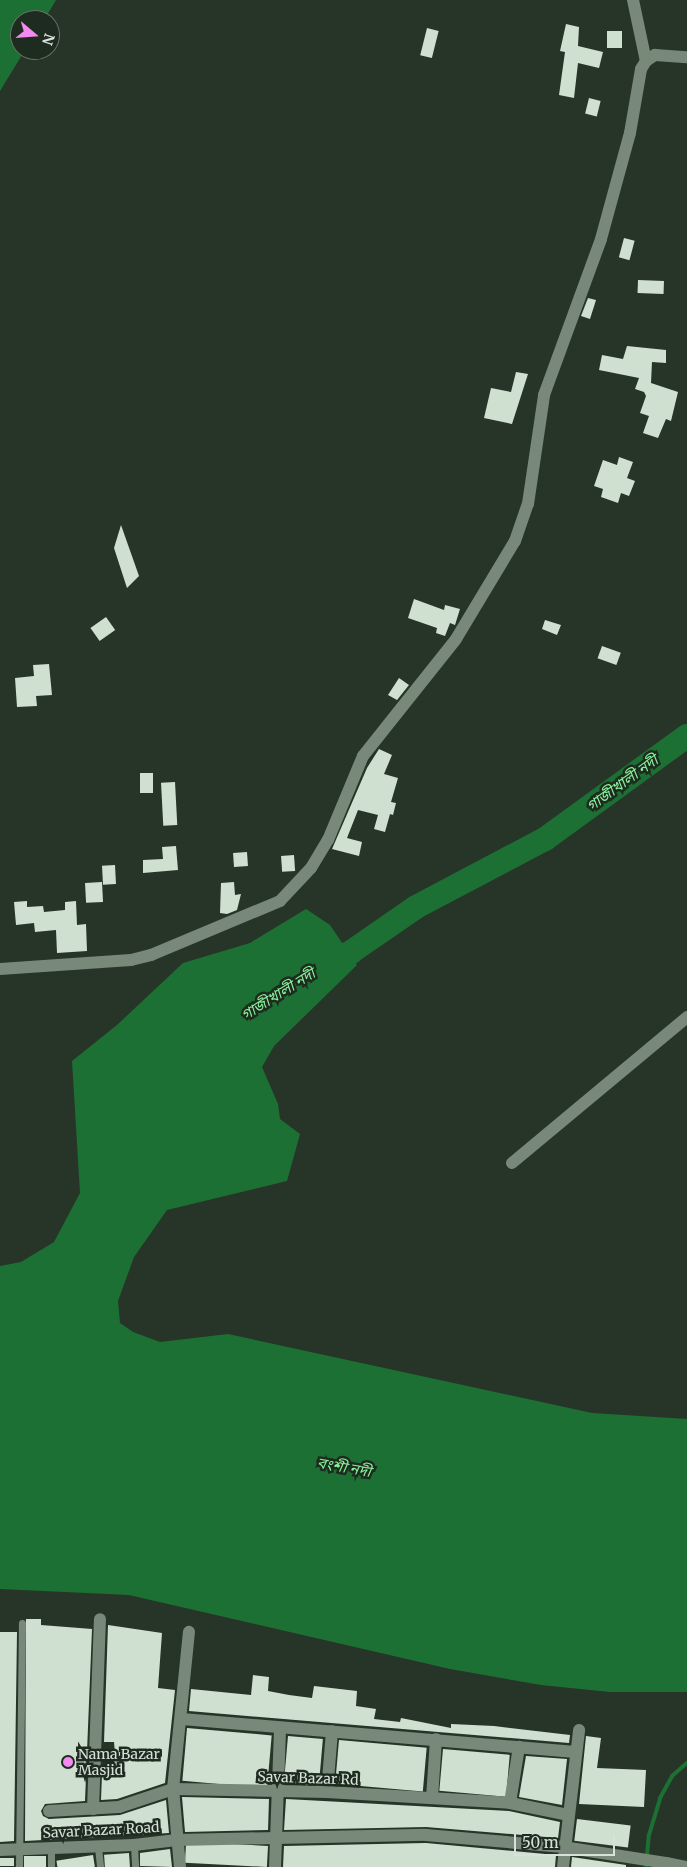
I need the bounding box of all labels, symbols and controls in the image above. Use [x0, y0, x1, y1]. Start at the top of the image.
north arrow [10, 10, 60, 60]
text: N [38, 31, 59, 47]
water label: গাজীখালী নদী [583, 751, 661, 815]
water label: গাজীখালী নদী [238, 964, 318, 1024]
water label: বংশী নদী [316, 1453, 372, 1481]
place label: Nama Bazar Masjid [78, 1746, 160, 1778]
marker: Nama Bazar Masjid [62, 1756, 74, 1768]
street label: Savar Bazar Rd [257, 1768, 359, 1788]
street label: Savar Bazar Road [42, 1819, 160, 1841]
scale bar [517, 1824, 618, 1856]
text: 50 m [522, 1833, 559, 1852]

